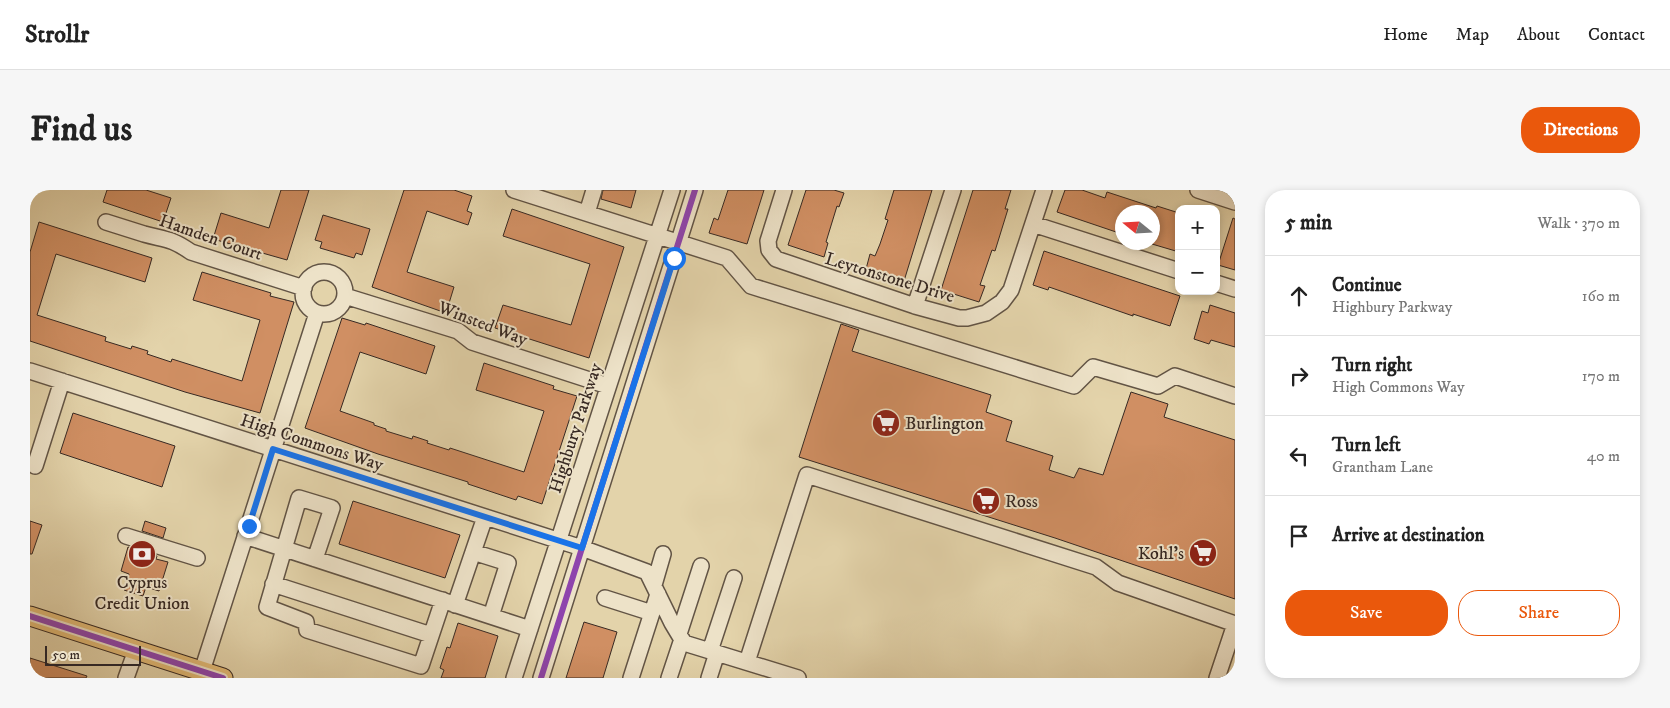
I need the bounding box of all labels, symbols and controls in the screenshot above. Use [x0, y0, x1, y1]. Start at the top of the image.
text: Strollr [25, 20, 89, 50]
text: Home [1383, 24, 1428, 46]
text: Map [1456, 24, 1489, 46]
text: About [1517, 24, 1560, 46]
text: Contact [1588, 24, 1645, 46]
button: Directions [1521, 107, 1640, 153]
text: Find us [30, 108, 132, 152]
north arrow [1115, 205, 1160, 250]
map controls [1175, 205, 1220, 295]
button: + [1175, 205, 1220, 250]
street label: Hamden Court [156, 210, 265, 266]
text: 5 min [1285, 210, 1332, 236]
text: Walk · 370 m [1538, 213, 1620, 233]
route start [663, 247, 686, 270]
street label: Leytonstone Drive [822, 248, 957, 308]
button: − [1175, 250, 1220, 295]
text: Continue [1332, 274, 1402, 297]
icon: ahead [1285, 282, 1313, 310]
text: 160 m [1582, 286, 1620, 306]
street label: Winsted Way [434, 296, 531, 351]
text: Highbury Parkway [1332, 297, 1452, 317]
text: Turn right [1332, 354, 1412, 377]
street label: Highbury Parkway [545, 360, 607, 496]
icon: right [1285, 362, 1313, 390]
text: 170 m [1582, 366, 1620, 386]
text: High Commons Way [1332, 377, 1465, 397]
supermarket icon: Burlington [871, 408, 901, 438]
street label: High Commons Way [237, 409, 386, 477]
place label: Burlington [905, 413, 984, 435]
text: Turn left [1332, 434, 1401, 457]
icon: left [1285, 442, 1313, 470]
text: 40 m [1587, 446, 1620, 466]
text: Grantham Lane [1332, 457, 1433, 477]
supermarket icon: Ross [971, 486, 1001, 516]
place label: Ross [1005, 491, 1038, 513]
route end [238, 515, 261, 538]
icon: arrive [1285, 522, 1313, 550]
text: Arrive at destination [1332, 524, 1484, 547]
supermarket icon: Kohl's [1188, 538, 1218, 568]
bank icon: Cyprus Credit Union [127, 539, 157, 569]
place label: Kohl's [1138, 543, 1184, 565]
place label: Cyprus Credit Union [95, 572, 190, 615]
button: Save [1285, 590, 1448, 636]
button: Share [1458, 590, 1620, 636]
scale bar [45, 643, 141, 666]
text: 50 m [52, 646, 80, 664]

